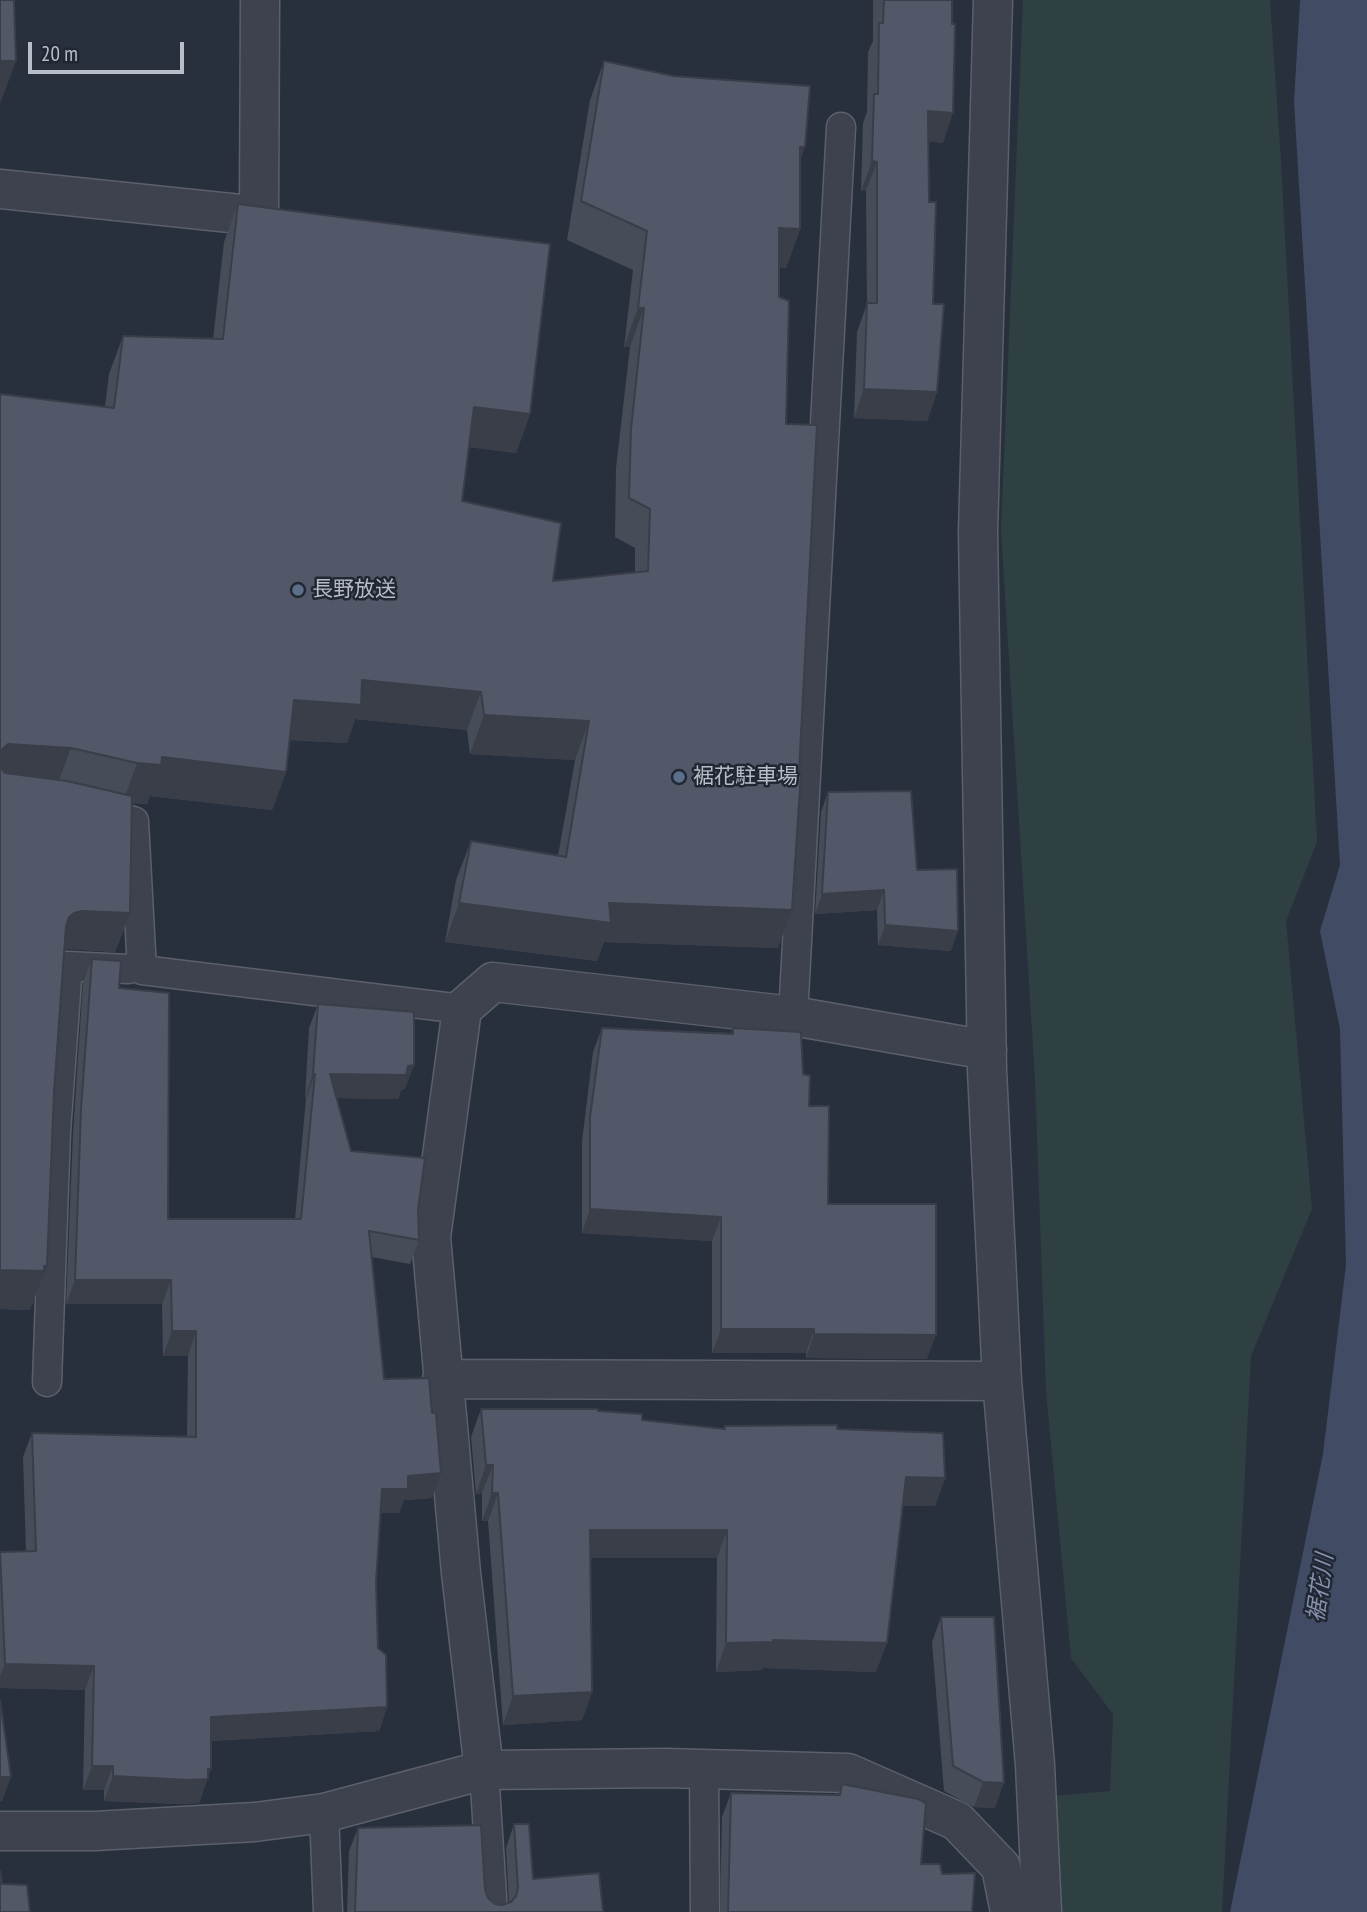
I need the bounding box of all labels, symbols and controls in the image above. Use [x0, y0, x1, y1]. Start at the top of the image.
scale bar [32, 28, 187, 72]
text: 20 m [41, 40, 78, 67]
place label: 長野放送 [312, 577, 396, 603]
marker: 長野放送 [290, 582, 306, 598]
place label: 裾花駐車場 [693, 764, 798, 790]
marker: 裾花駐車場 [671, 769, 687, 785]
water label: 裾花川 [1303, 1552, 1339, 1624]

